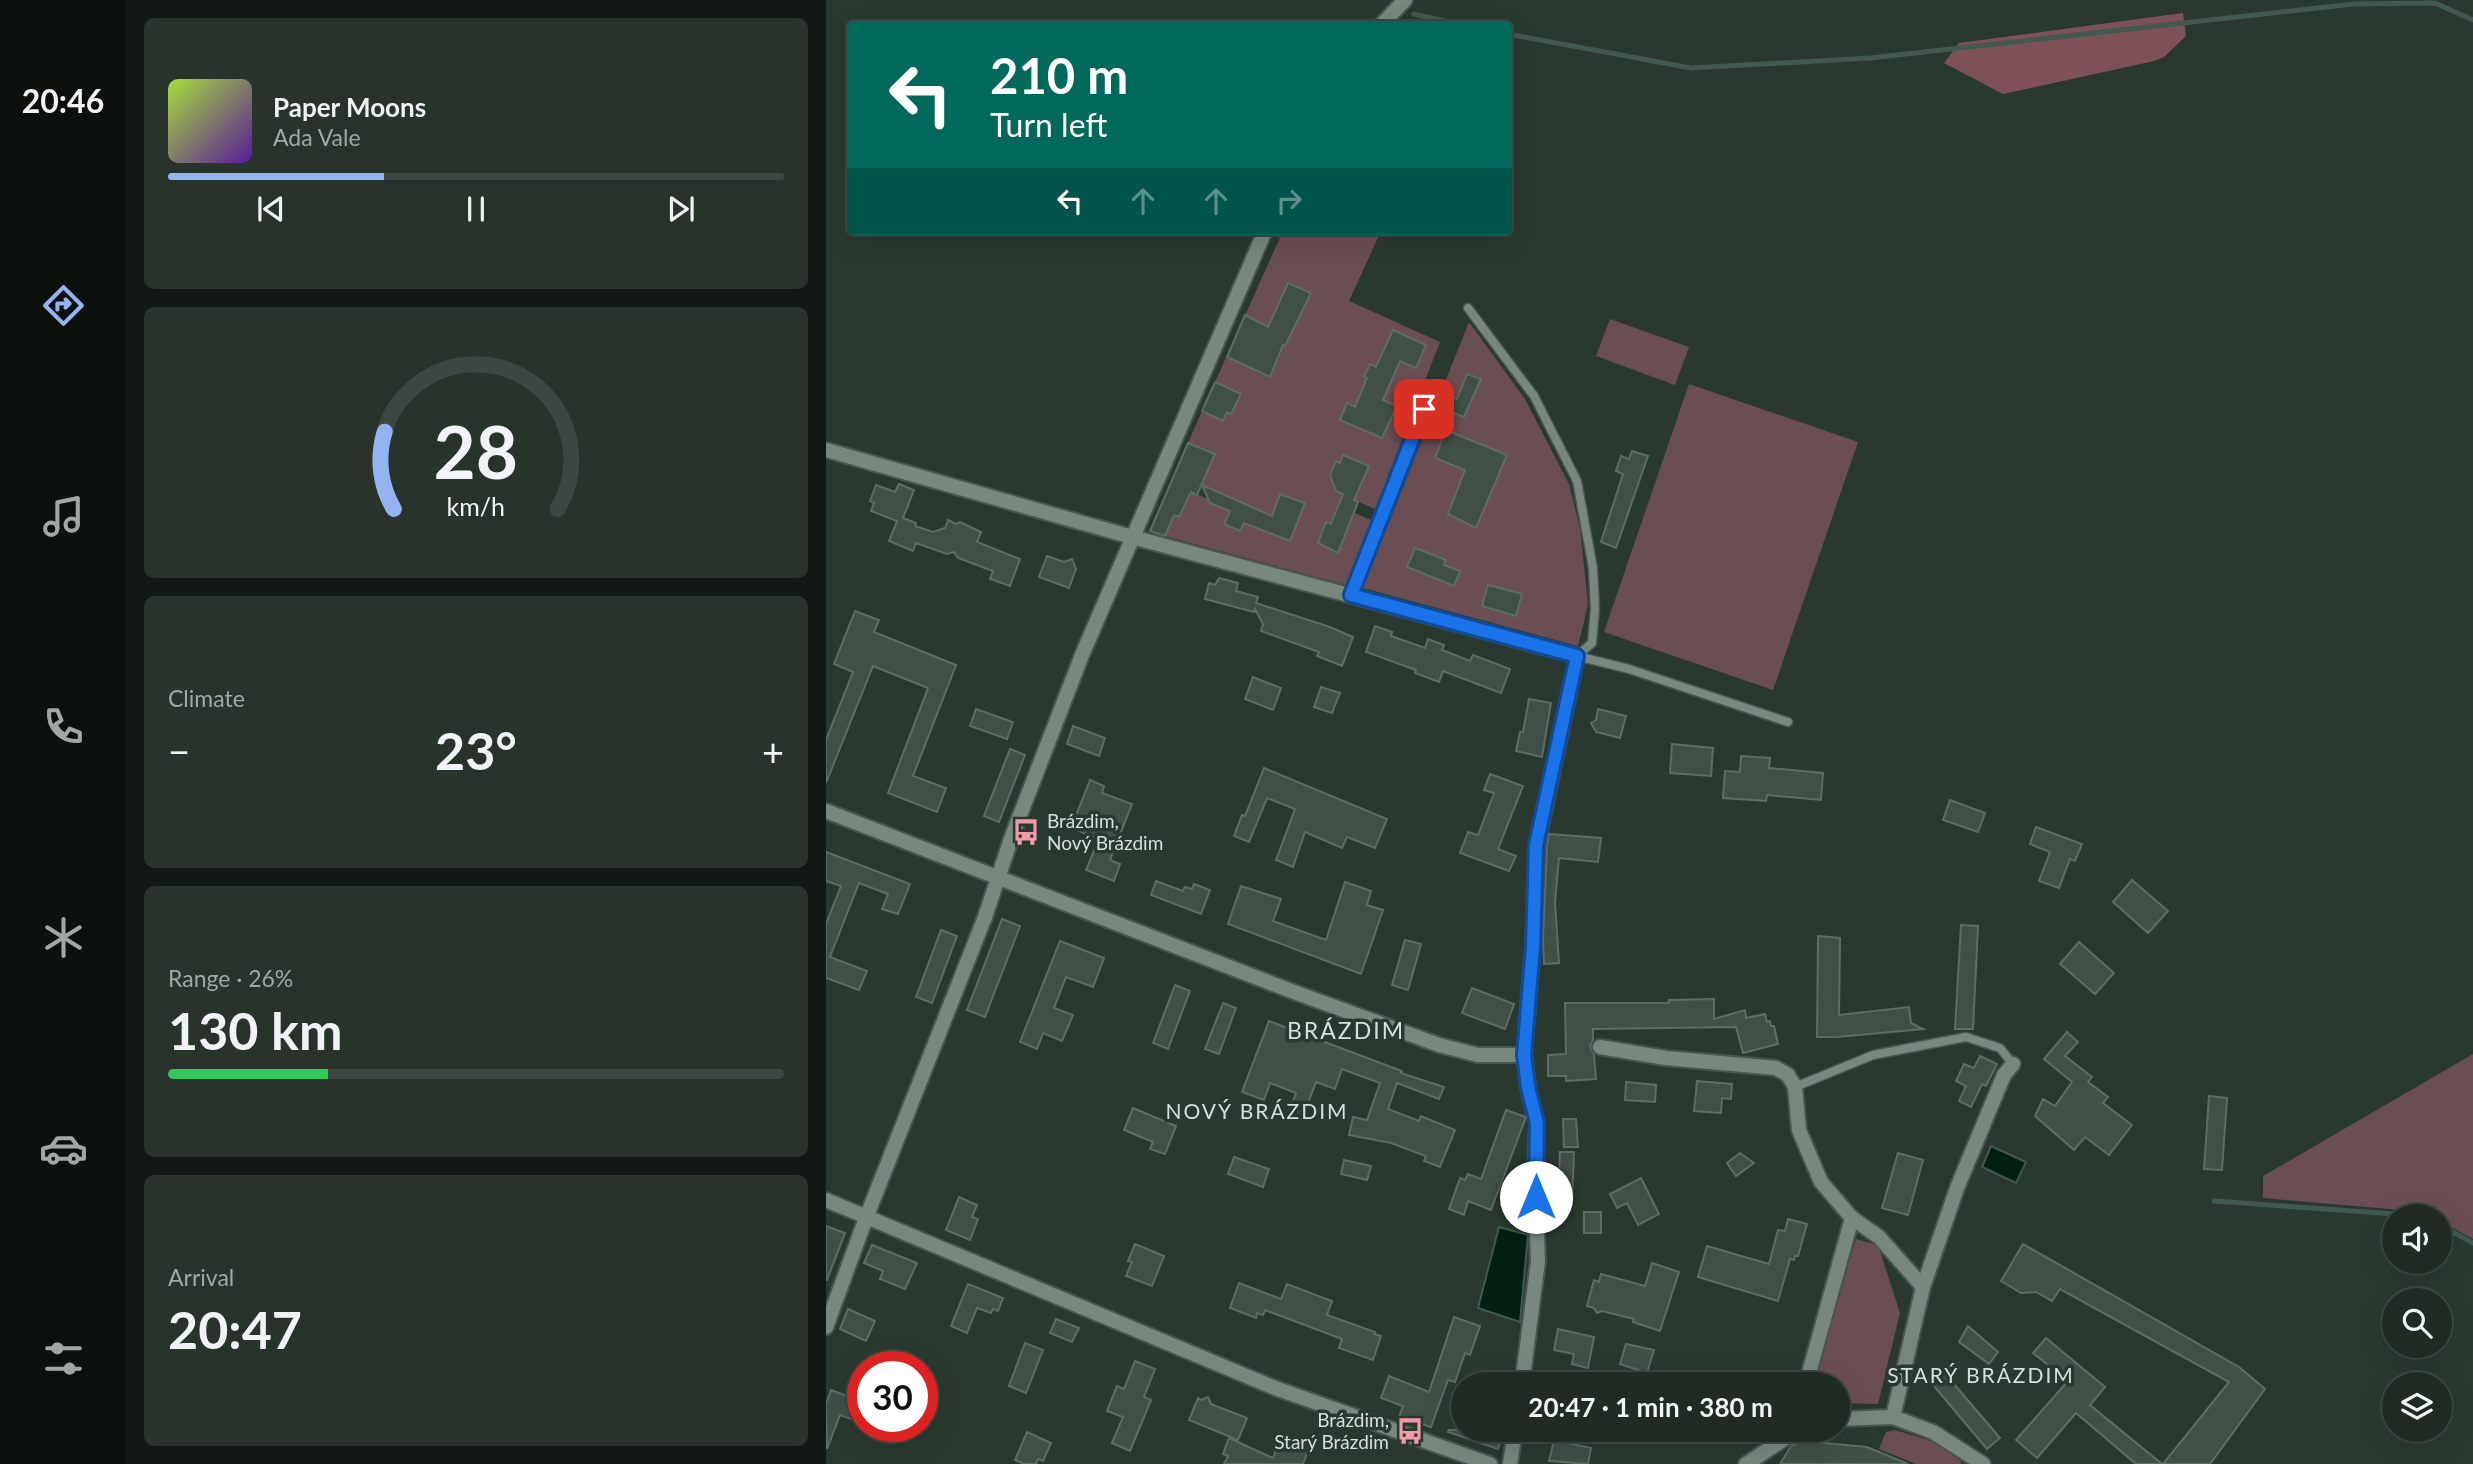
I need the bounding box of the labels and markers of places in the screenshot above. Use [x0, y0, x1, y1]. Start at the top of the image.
pin [1394, 379, 1454, 439]
place label: Brázdim, Nový Brázdim [1047, 809, 1163, 854]
bus stop icon: Brázdim, Nový Brázdim [1011, 817, 1041, 847]
place label: Brázdim, Starý Brázdim [1274, 1408, 1389, 1453]
bus stop icon: Brázdim, Starý Brázdim [1395, 1416, 1425, 1446]

